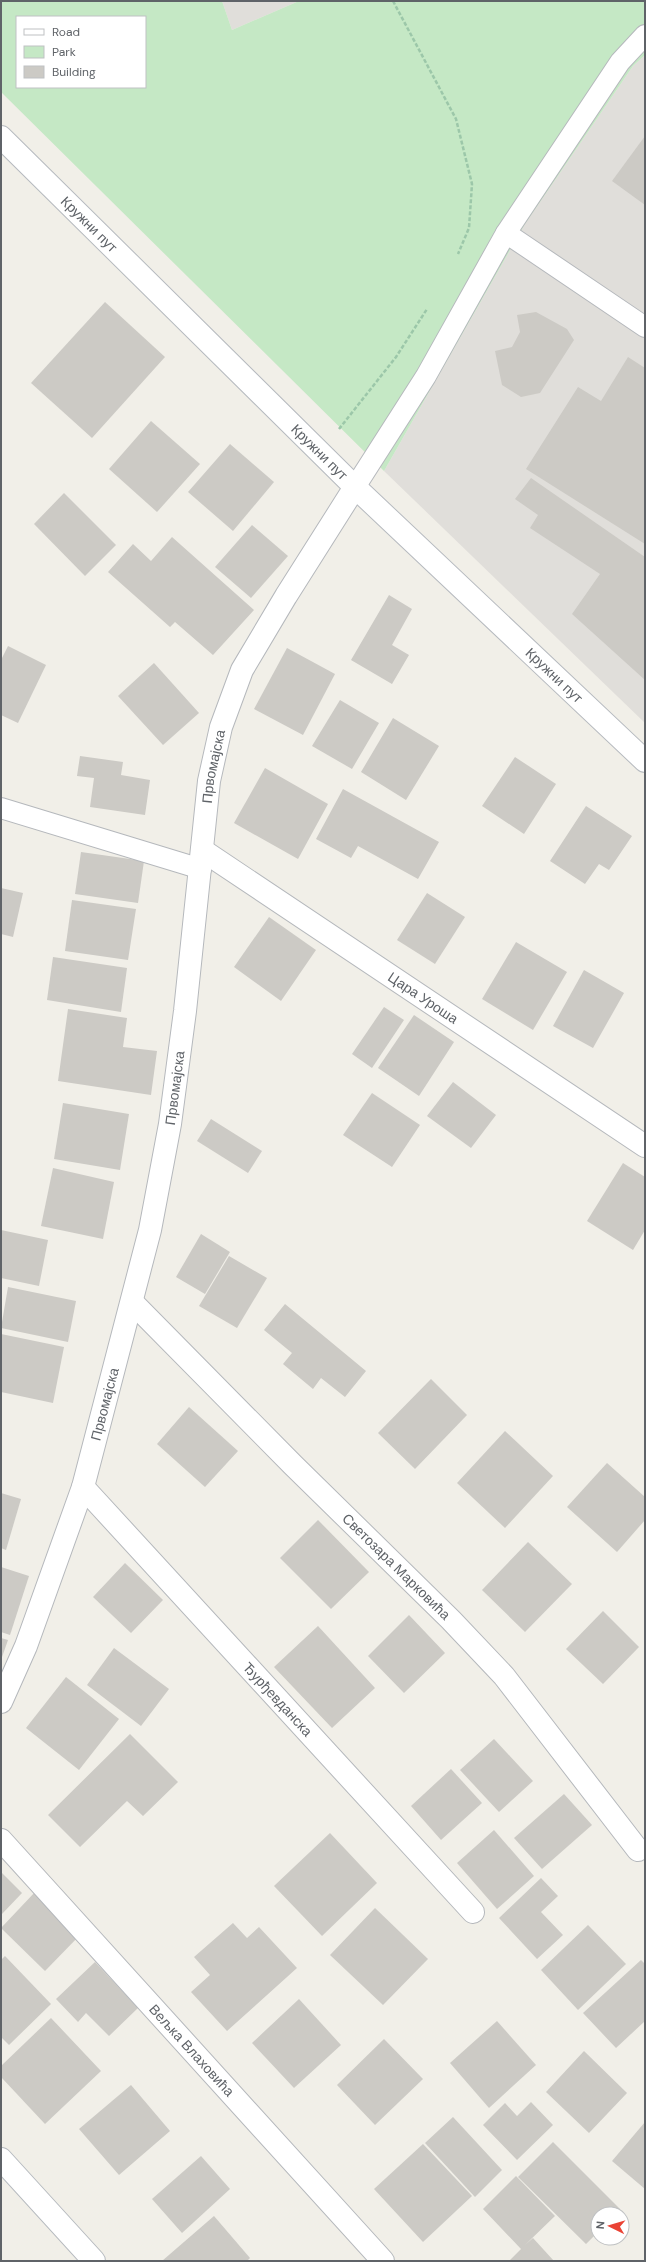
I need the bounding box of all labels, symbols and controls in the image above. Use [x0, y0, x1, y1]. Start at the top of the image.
legend [16, 16, 146, 88]
text: Road [52, 24, 80, 40]
text: Park [52, 44, 76, 60]
text: Building [52, 64, 96, 80]
street label: Кружни пут [57, 192, 122, 257]
street label: Кружни пут [287, 420, 352, 484]
street label: Кружни пут [522, 644, 587, 707]
street label: Првомајска [198, 728, 229, 804]
street label: Цара Уроша [385, 968, 462, 1028]
street label: Првомајска [161, 1050, 189, 1126]
street label: Првомајска [87, 1365, 123, 1442]
street label: Светозара Марковића [339, 1509, 454, 1624]
street label: Ђурђевданска [239, 1658, 316, 1740]
street label: Вељка Влаховића [145, 2000, 238, 2100]
north arrow [590, 2206, 630, 2246]
text: N [593, 2221, 607, 2230]

